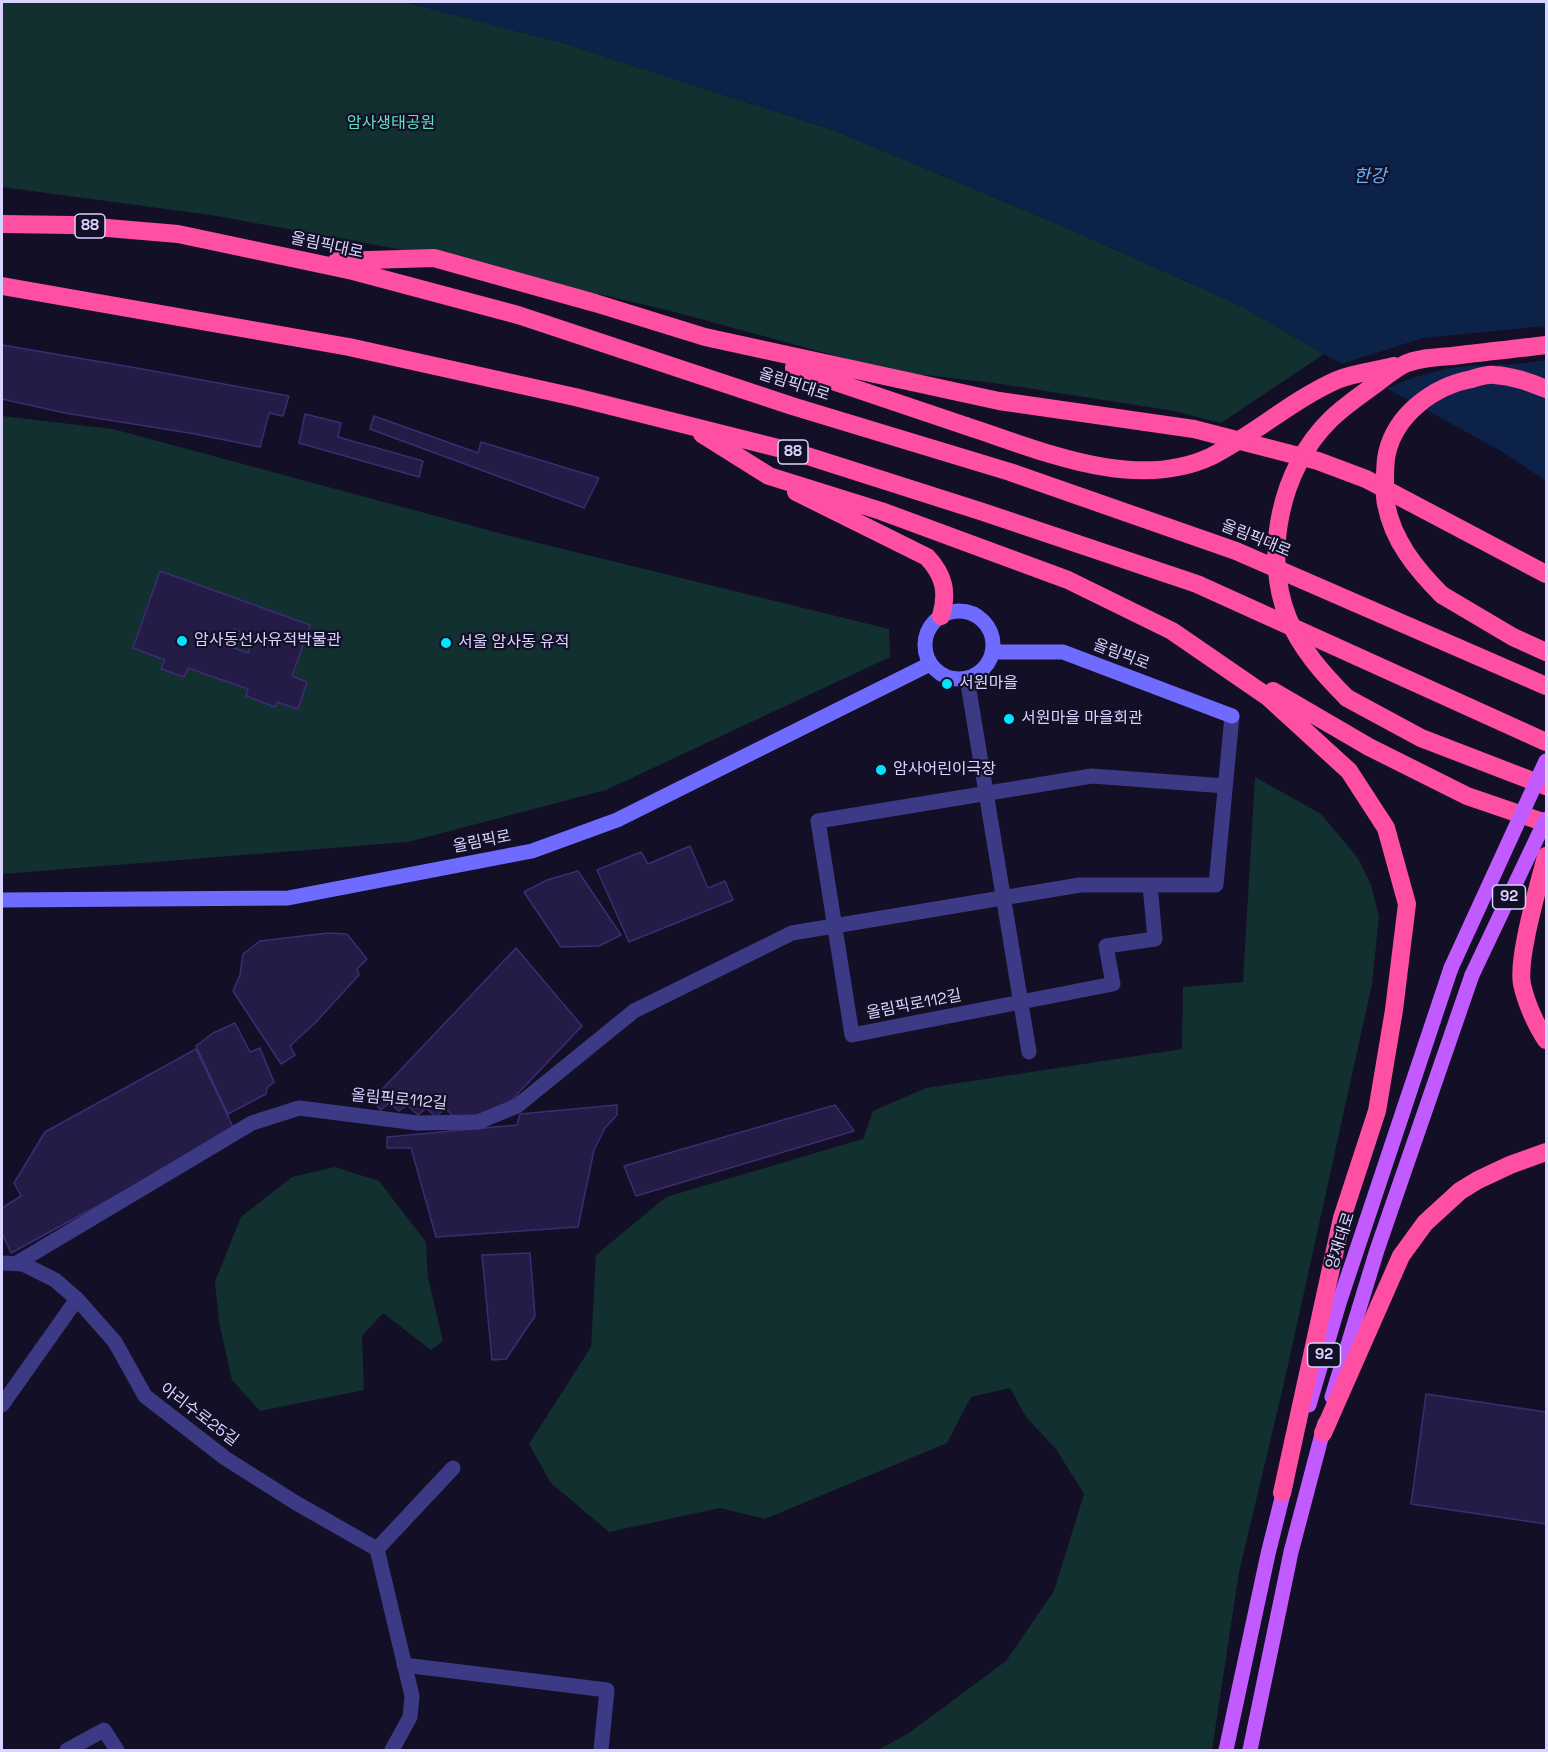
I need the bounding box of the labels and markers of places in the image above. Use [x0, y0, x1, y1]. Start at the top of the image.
place label: 암사동선사유적박물관 [194, 631, 341, 651]
place label: 서울 암사동 유적 [458, 633, 569, 653]
marker: 암사동선사유적박물관 [175, 634, 189, 648]
marker: 서울 암사동 유적 [439, 636, 453, 650]
place label: 서원마을 [959, 674, 1018, 694]
marker: 서원마을 [940, 677, 954, 691]
place label: 서원마을 마을회관 [1021, 709, 1143, 729]
marker: 서원마을 마을회관 [1002, 712, 1016, 726]
place label: 암사어린이극장 [893, 760, 996, 780]
marker: 암사어린이극장 [874, 763, 888, 777]

